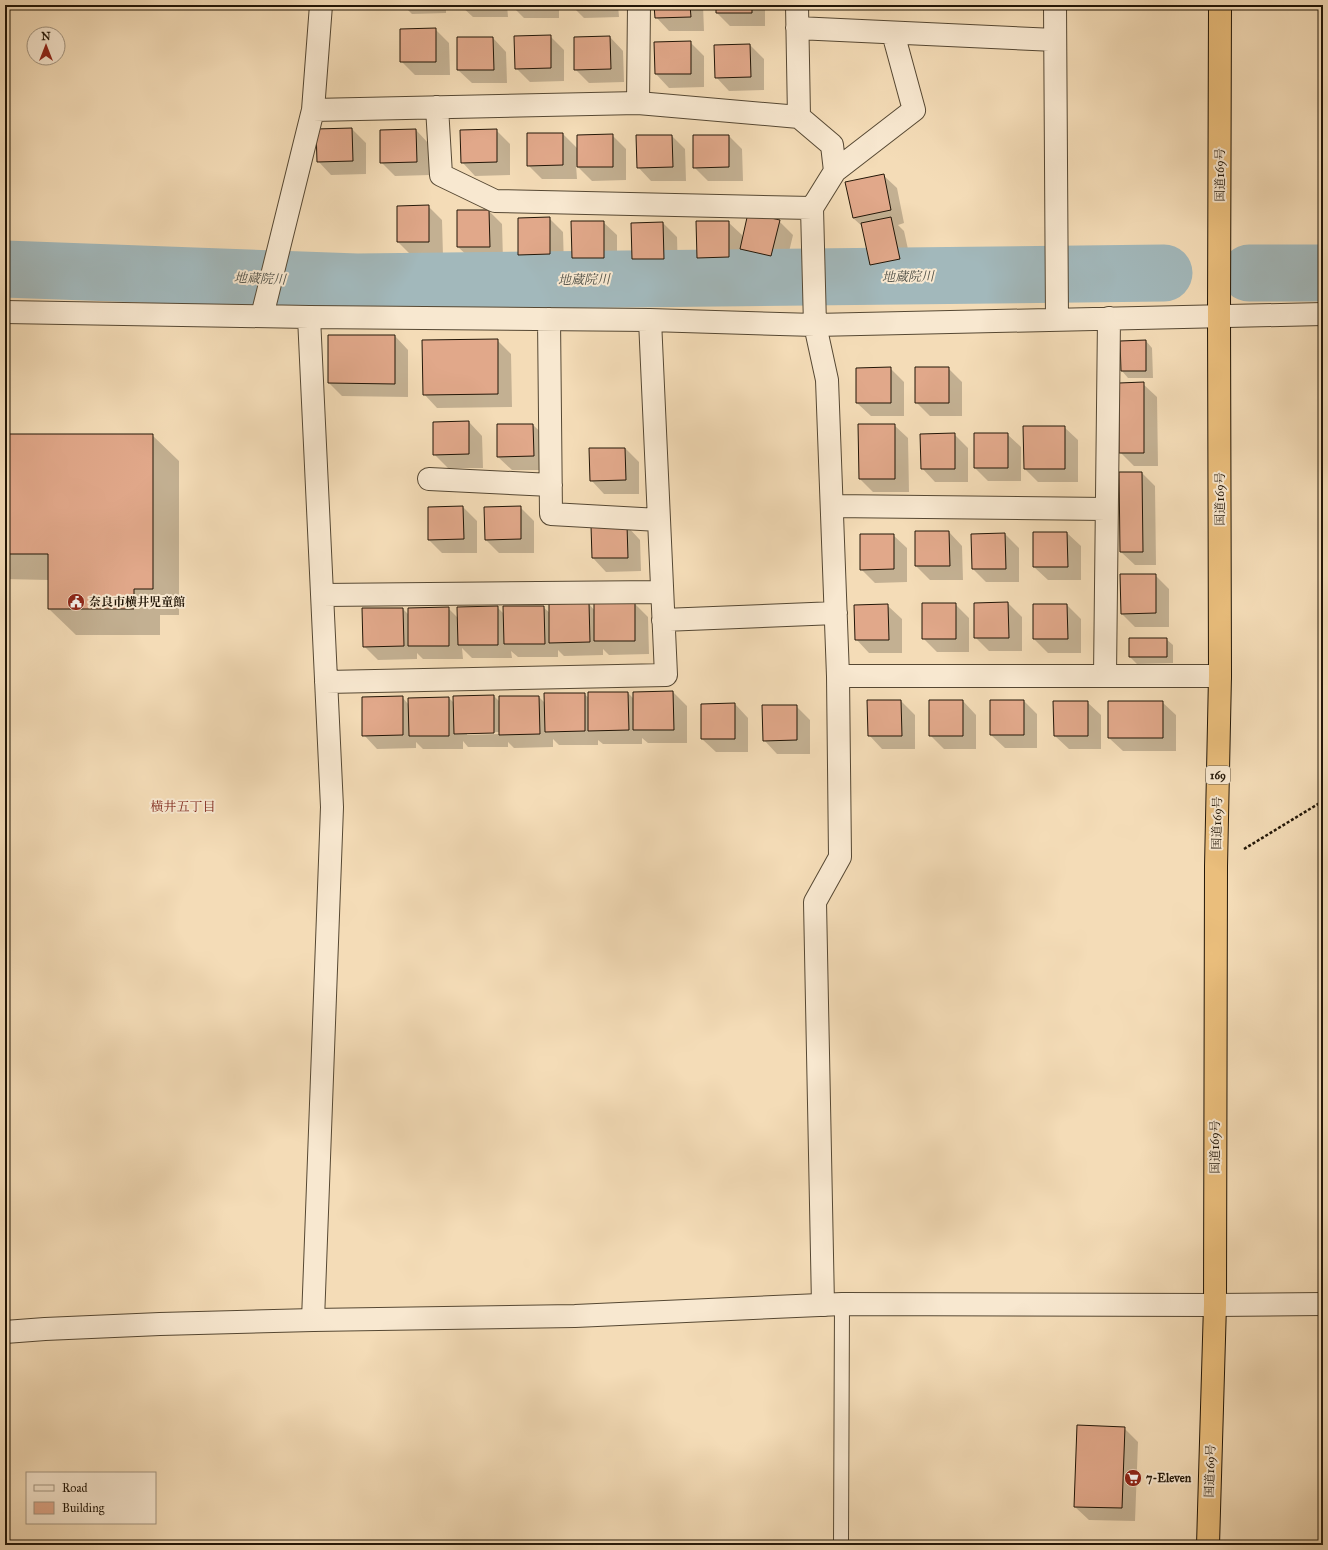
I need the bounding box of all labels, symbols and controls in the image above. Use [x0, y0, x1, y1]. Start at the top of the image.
north arrow [26, 26, 66, 66]
text: N [41, 30, 51, 43]
street label: 国道169号 [1213, 148, 1227, 202]
water label: 地蔵院川 [882, 269, 936, 285]
water label: 地蔵院川 [234, 270, 288, 288]
water label: 地蔵院川 [558, 272, 612, 288]
street label: 国道169号 [1213, 472, 1227, 526]
public building icon: 奈良市横井児童館 [66, 592, 86, 612]
place label: 奈良市横井児童館 [89, 595, 185, 609]
road number: 169 [1206, 766, 1230, 784]
street label: 国道169号 [1210, 796, 1224, 850]
district label: 横井五丁目 [150, 799, 216, 815]
street label: 国道169号 [1208, 1120, 1222, 1174]
street label: 国道169号 [1202, 1444, 1218, 1498]
supermarket icon: 7-Eleven [1123, 1468, 1143, 1488]
place label: 7-Eleven [1146, 1471, 1192, 1485]
legend [26, 1472, 156, 1524]
text: Road [62, 1481, 88, 1495]
text: Building [62, 1501, 105, 1516]

